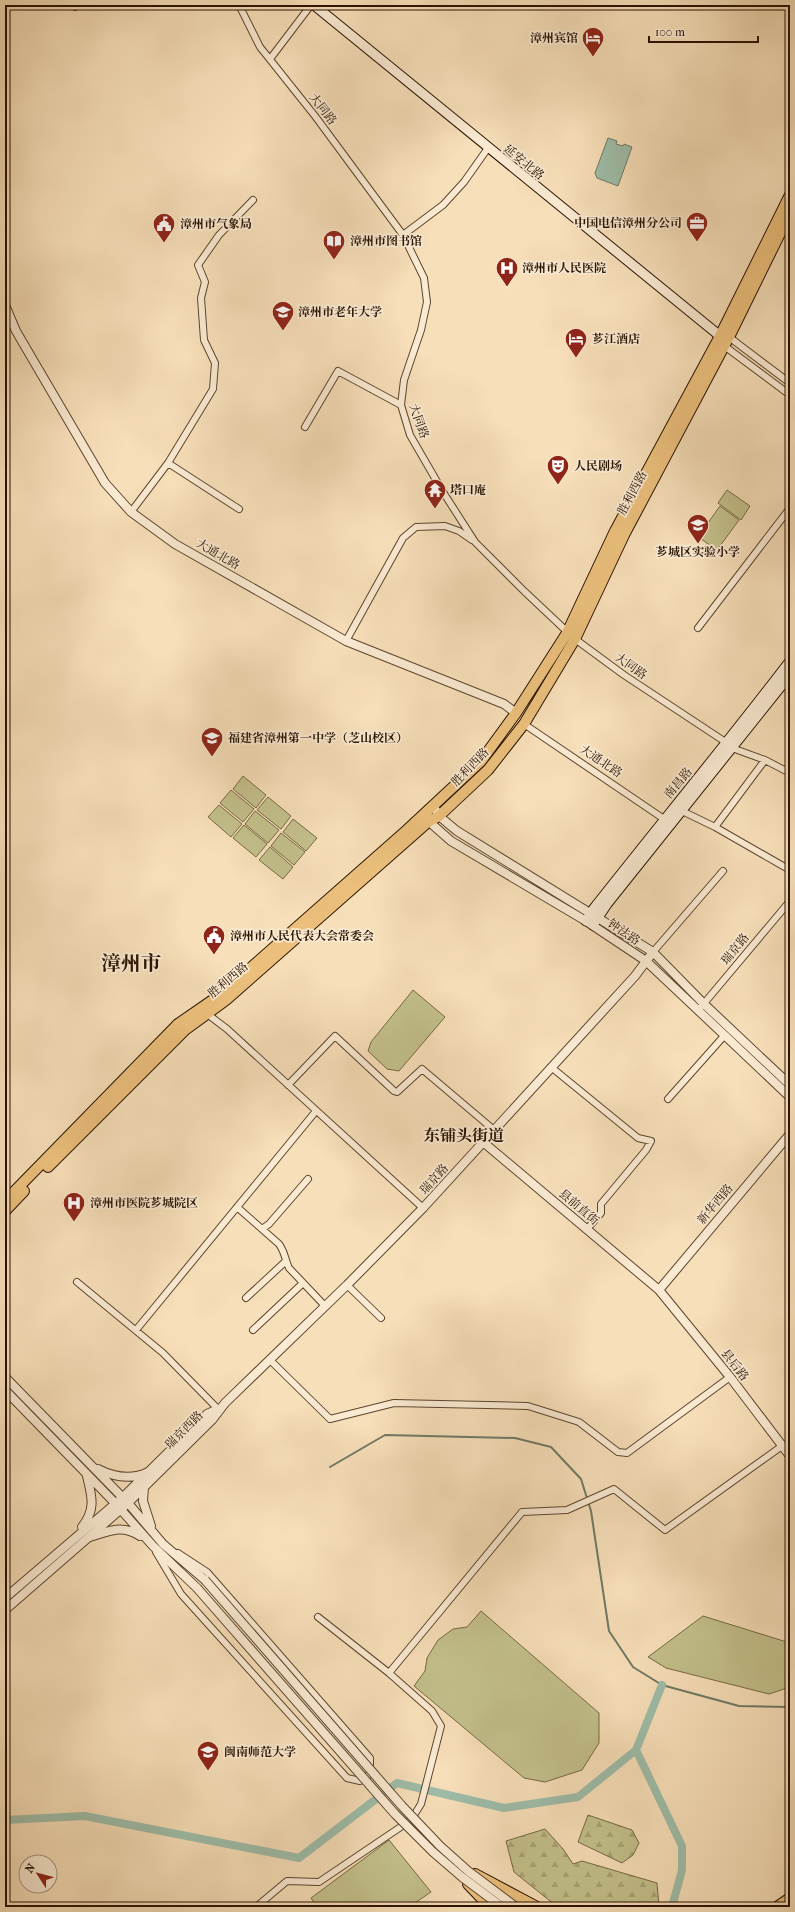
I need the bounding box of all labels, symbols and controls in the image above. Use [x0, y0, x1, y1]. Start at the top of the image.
scale bar [649, 18, 758, 44]
hotel icon: 漳州宾馆 [580, 25, 606, 58]
text: 100 m [655, 25, 685, 39]
place label: 漳州宾馆 [530, 31, 578, 45]
street label: 大同路 [306, 91, 340, 127]
street label: 延安北路 [501, 141, 547, 183]
office icon: 中国电信漳州分公司 [684, 210, 710, 243]
public building icon: 漳州市气象局 [151, 211, 177, 244]
place label: 中国电信漳州分公司 [574, 216, 682, 230]
place label: 漳州市气象局 [180, 217, 252, 231]
library icon: 漳州市图书馆 [321, 228, 347, 261]
place label: 漳州市图书馆 [350, 234, 422, 248]
hospital icon: 漳州市人民医院 [494, 255, 520, 288]
place label: 漳州市人民医院 [522, 261, 606, 275]
school or university icon: 漳州市老年大学 [270, 299, 296, 332]
place label: 漳州市老年大学 [298, 305, 382, 319]
hotel icon: 芗江酒店 [563, 326, 589, 359]
place label: 芗江酒店 [592, 332, 640, 346]
street label: 大同路 [407, 402, 431, 440]
theatre icon: 人民剧场 [545, 453, 571, 486]
place label: 人民剧场 [574, 459, 622, 473]
street label: 胜利西路 [615, 469, 649, 517]
temple icon: 塔口庵 [422, 477, 448, 510]
place label: 塔口庵 [450, 483, 486, 497]
school or university icon: 芗城区实验小学 [685, 512, 711, 545]
street label: 大通北路 [194, 536, 242, 572]
place label: 芗城区实验小学 [656, 545, 740, 559]
street label: 大同路 [612, 650, 650, 682]
school or university icon: 福建省漳州第一中学（芝山校区） [199, 725, 225, 758]
place label: 福建省漳州第一中学（芝山校区） [228, 731, 408, 745]
street label: 大通北路 [577, 742, 625, 780]
street label: 胜利西路 [448, 745, 492, 789]
street label: 南昌路 [661, 765, 695, 801]
street label: 钟法路 [605, 916, 643, 948]
public building icon: 漳州市人民代表大会常委会 [201, 923, 227, 956]
place label: 漳州市人民代表大会常委会 [230, 929, 374, 943]
street label: 瑞京路 [718, 931, 752, 967]
district label: 漳州市 [101, 952, 161, 975]
street label: 胜利西路 [205, 959, 251, 1001]
district label: 东铺头街道 [424, 1126, 504, 1145]
street label: 瑞京路 [417, 1161, 451, 1197]
street label: 新华西路 [694, 1181, 736, 1227]
street label: 县前直街 [556, 1186, 603, 1228]
hospital icon: 漳州市医院芗城院区 [61, 1190, 87, 1223]
place label: 漳州市医院芗城院区 [90, 1196, 198, 1210]
street label: 县后路 [718, 1347, 752, 1383]
street label: 瑞京西路 [162, 1408, 206, 1452]
school or university icon: 闽南师范大学 [195, 1739, 221, 1772]
place label: 闽南师范大学 [224, 1745, 296, 1759]
north arrow [18, 1854, 58, 1894]
text: N [23, 1861, 38, 1876]

